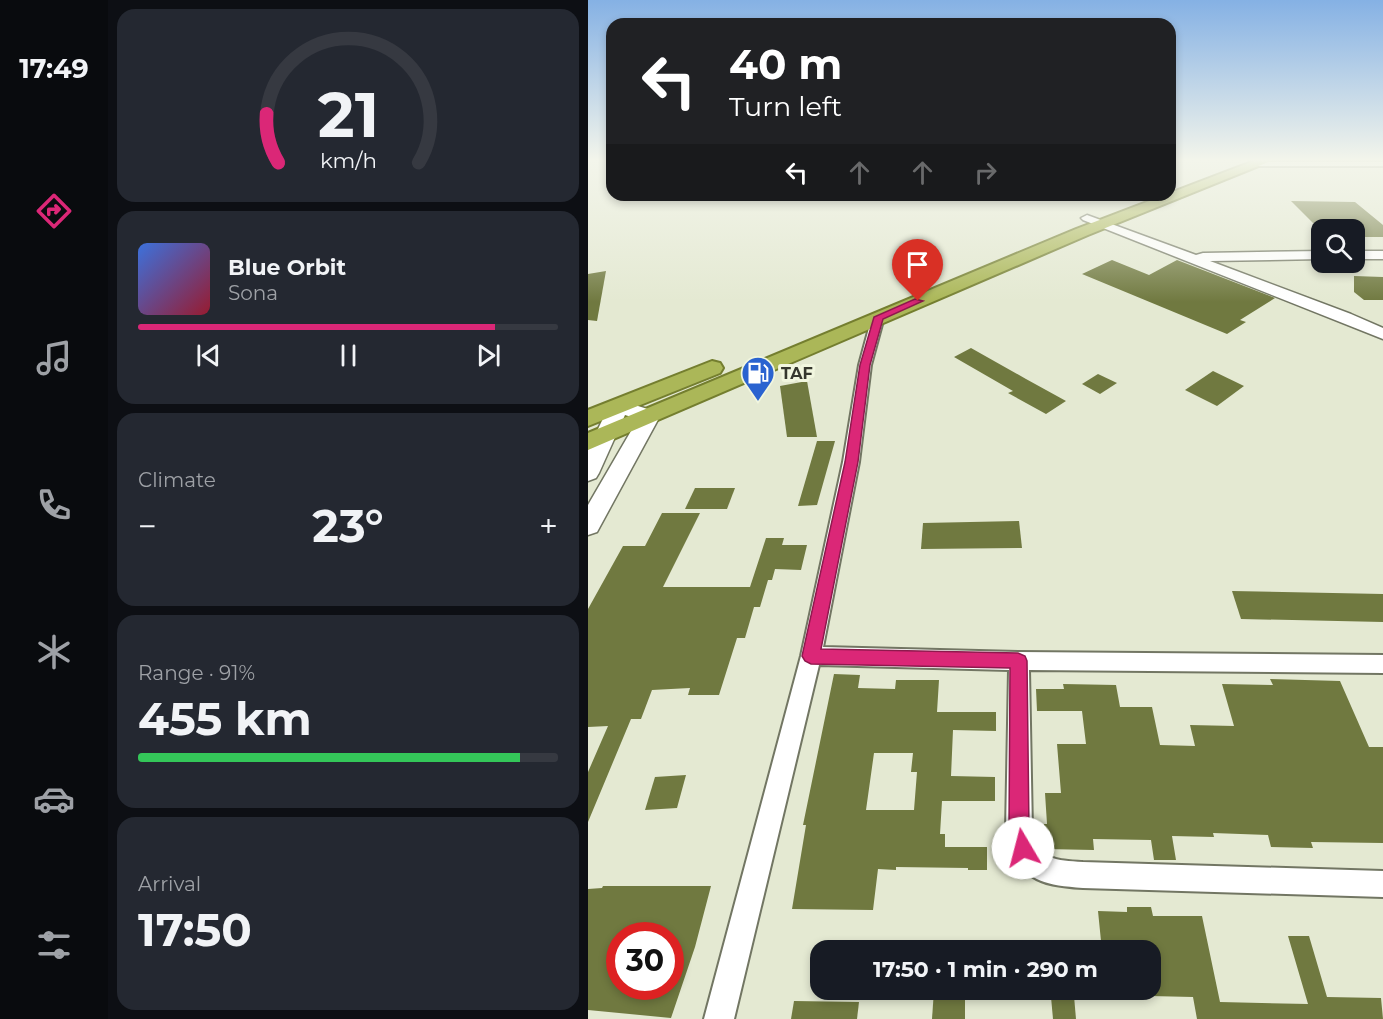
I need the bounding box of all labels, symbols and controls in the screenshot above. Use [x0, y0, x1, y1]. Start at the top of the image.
text: 40 m [729, 38, 842, 90]
icon: left [630, 42, 708, 120]
text: 17:49 [19, 52, 89, 85]
text: 21 [317, 77, 379, 153]
text: Turn left [729, 90, 842, 123]
text: km/h [319, 147, 377, 173]
icon: left [780, 156, 813, 189]
icon: ahead [843, 156, 876, 189]
icon: ahead [906, 156, 939, 189]
icon: right [969, 156, 1002, 189]
icon: directions [33, 190, 75, 232]
map controls [1311, 219, 1365, 273]
button: search [1311, 219, 1365, 273]
pin [892, 239, 943, 301]
icon: arrive [901, 248, 934, 281]
text: Blue Orbit [228, 254, 346, 281]
text: Sona [228, 281, 278, 305]
icon: music [33, 337, 75, 379]
icon: previous [192, 339, 225, 372]
icon: pause [332, 339, 365, 372]
icon: next [472, 339, 505, 372]
fuel station icon: TAF [740, 355, 776, 402]
place label: TAF [781, 364, 813, 383]
text: Climate [138, 468, 216, 492]
icon: phone [33, 484, 75, 526]
text: 23° [312, 498, 384, 553]
text: − [138, 506, 157, 546]
text: + [539, 506, 558, 546]
icon: climate [33, 631, 75, 673]
text: Range · 91% [138, 661, 255, 685]
text: 455 km [138, 691, 312, 746]
icon: car [33, 778, 75, 820]
position arrow [991, 816, 1055, 880]
text: Arrival [138, 872, 201, 896]
text: 17:50 [138, 902, 252, 957]
speed limit sign: 30 [606, 922, 684, 1000]
icon: filters [33, 924, 75, 966]
text: 17:50 · 1 min · 290 m [873, 956, 1098, 983]

